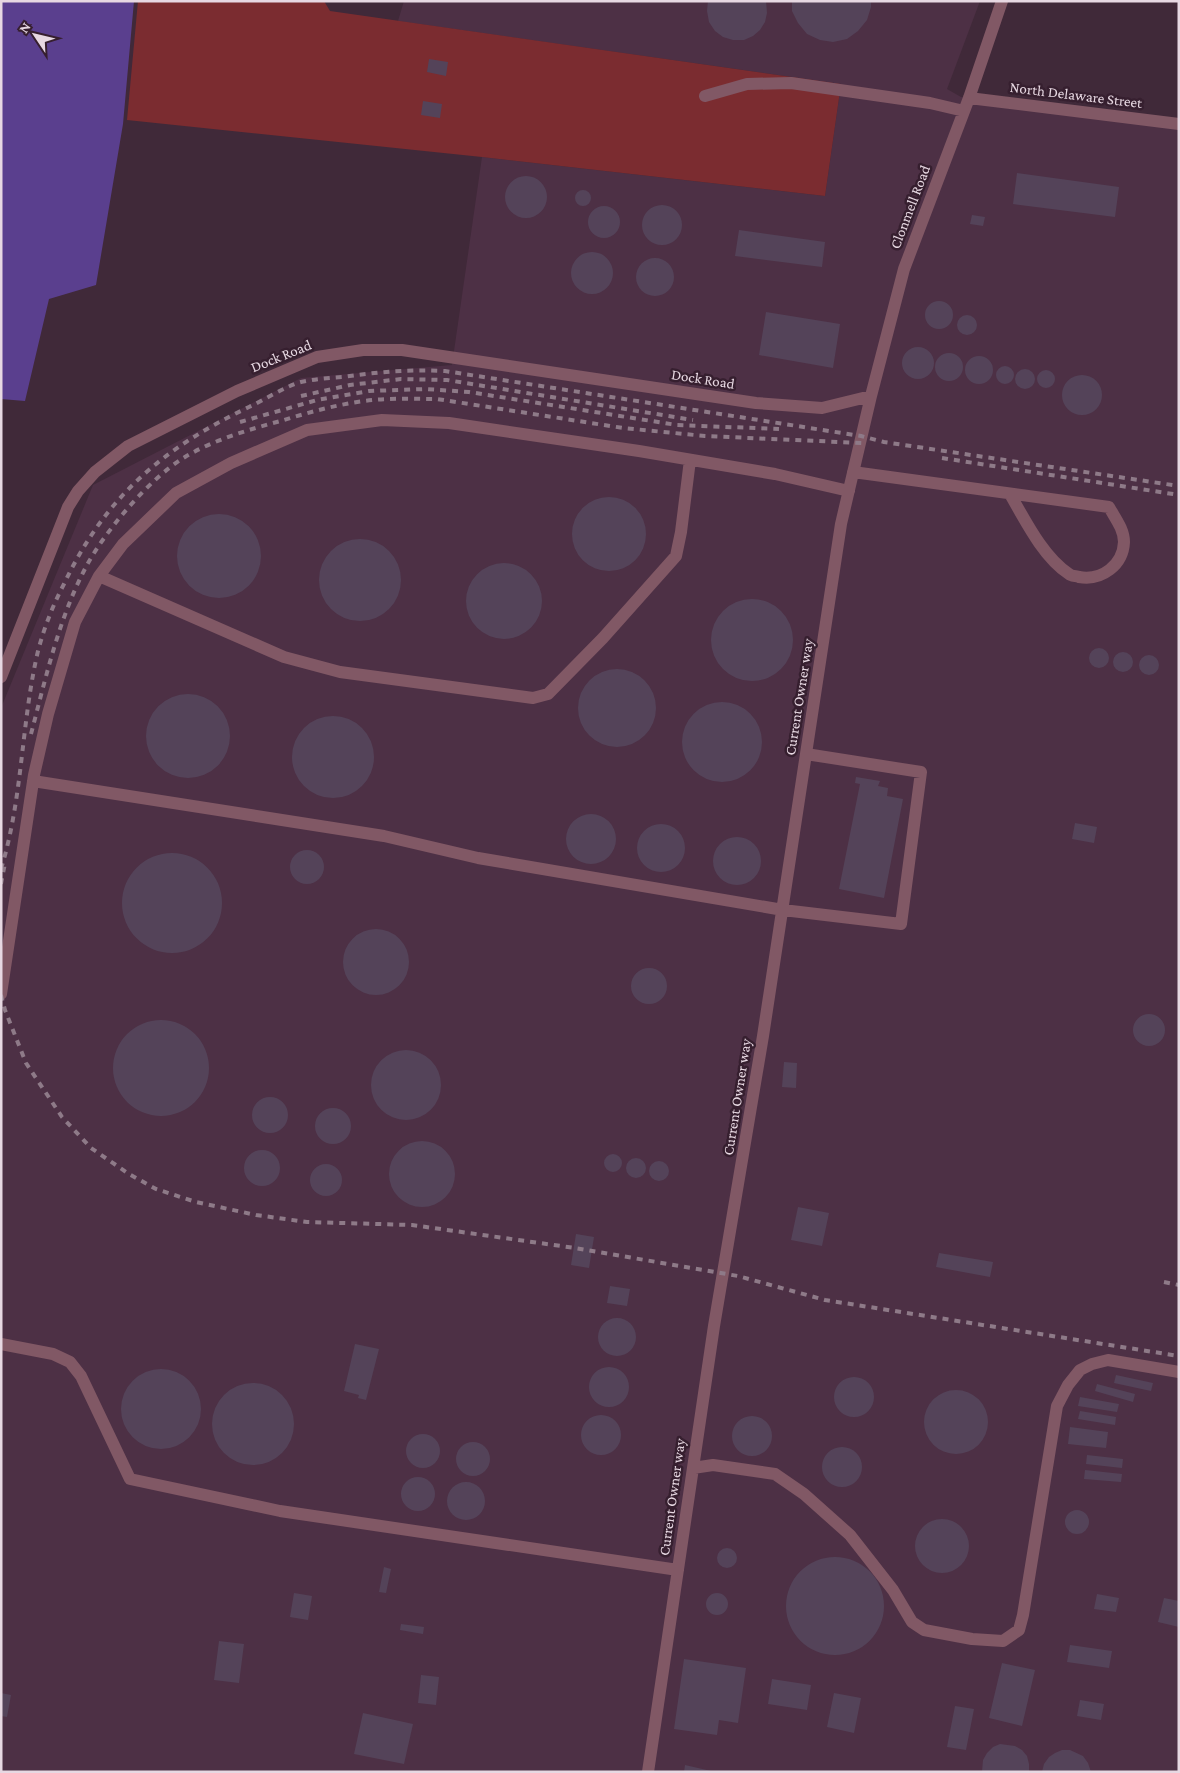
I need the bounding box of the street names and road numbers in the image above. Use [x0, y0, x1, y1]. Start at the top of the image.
street label: North Delaware Street [1009, 79, 1144, 111]
street label: Clonmell Road [887, 163, 933, 251]
street label: Dock Road [248, 337, 314, 375]
street label: Dock Road [670, 366, 736, 392]
street label: Current Owner way [782, 637, 817, 757]
street label: Current Owner way [720, 1037, 755, 1157]
street label: Current Owner way [656, 1437, 689, 1557]

